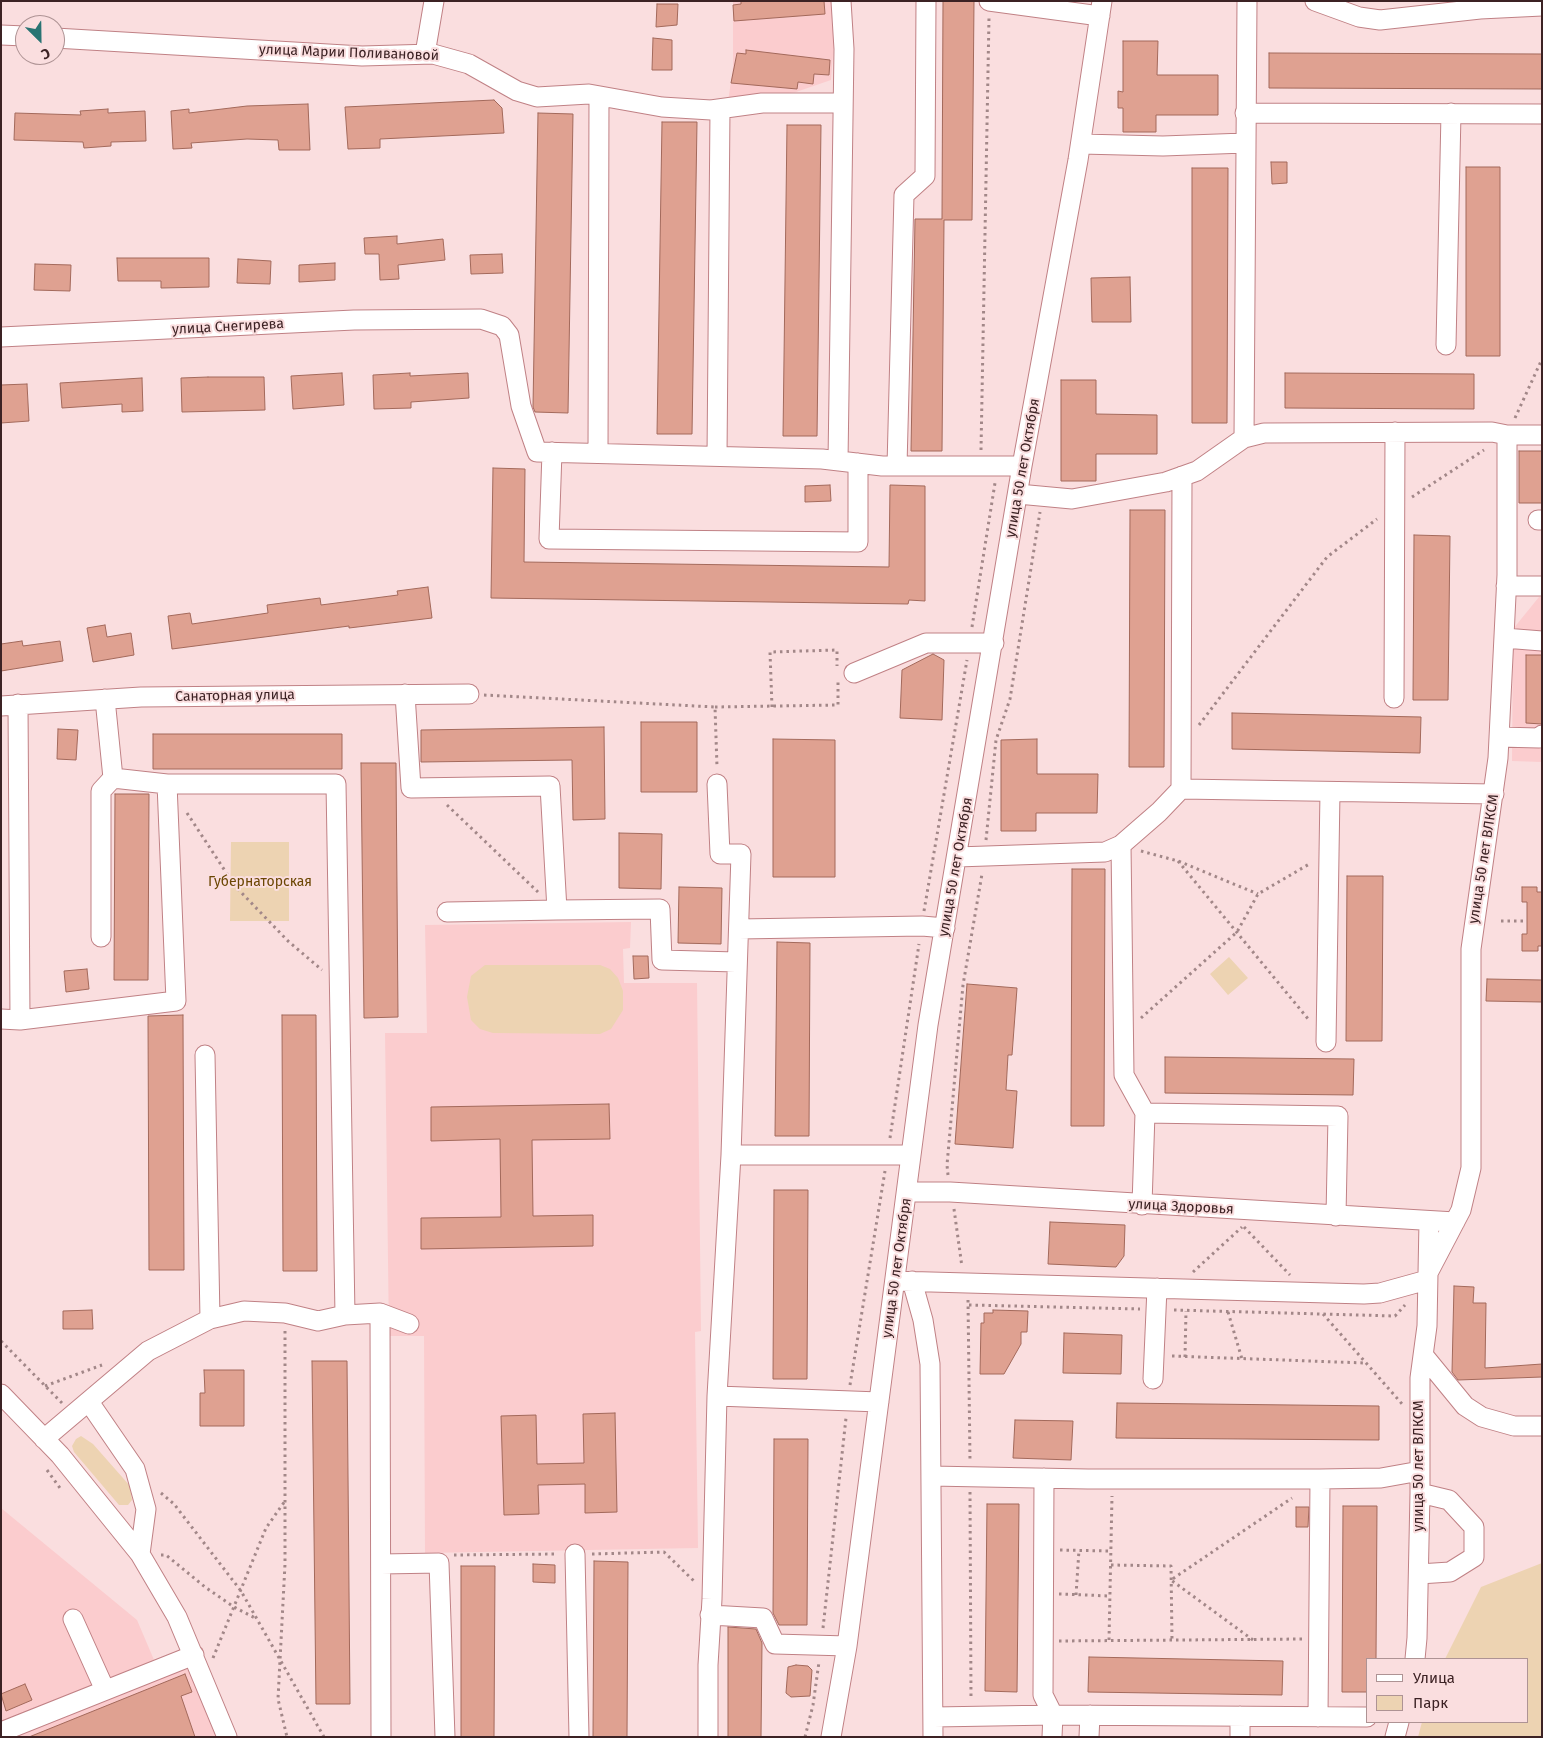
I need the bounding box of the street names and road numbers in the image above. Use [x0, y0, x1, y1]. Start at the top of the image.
street label: улица Марии Поливановой [259, 41, 439, 65]
street label: улица Снегирева [172, 316, 284, 338]
street label: улица 50 лет Октября [1002, 397, 1044, 539]
street label: Санаторная улица [175, 687, 295, 705]
street label: улица 50 лет ВЛКСМ [1465, 793, 1503, 925]
street label: улица 50 лет Октября [935, 796, 977, 938]
street label: улица Здоровья [1128, 1196, 1234, 1218]
street label: улица 50 лет Октября [879, 1197, 915, 1339]
street label: улица 50 лет ВЛКСМ [1411, 1400, 1427, 1532]

